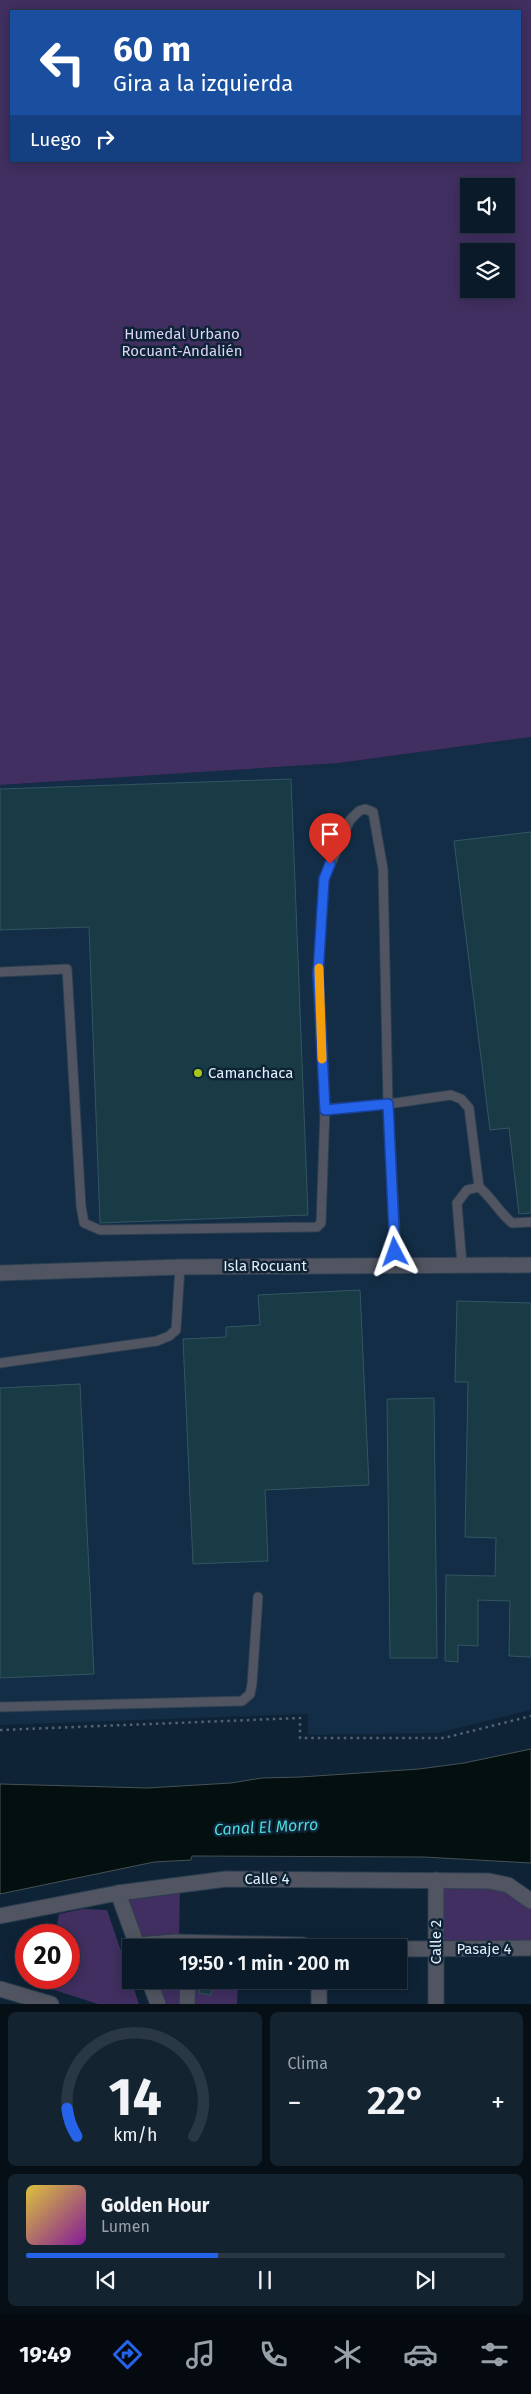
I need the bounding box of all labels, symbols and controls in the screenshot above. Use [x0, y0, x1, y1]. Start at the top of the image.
text: 60 m [113, 28, 191, 70]
icon: left [30, 30, 95, 95]
text: Gira a la izquierda [113, 70, 293, 97]
icon: right [91, 125, 119, 153]
text: Luego [30, 128, 81, 151]
map controls [460, 178, 515, 298]
button: sound [460, 178, 515, 233]
button: layers [460, 243, 515, 298]
park label: Humedal Urbano Rocuant-Andalién [122, 325, 242, 360]
pin [309, 813, 351, 864]
icon: arrive [316, 820, 344, 848]
place label: Camanchaca [208, 1064, 294, 1082]
marker: Camanchaca [192, 1067, 204, 1079]
position arrow [368, 1225, 420, 1277]
street label: Isla Rocuant [223, 1257, 307, 1275]
water label: Canal El Morro [213, 1815, 319, 1839]
street label: Calle 4 [244, 1870, 290, 1888]
street label: Calle 2 [427, 1920, 445, 1964]
speed limit sign: 20 [15, 1924, 80, 1989]
street label: Pasaje 4 [456, 1940, 512, 1958]
text: 19:50 · 1 min · 200 m [179, 1952, 350, 1975]
text: Clima [288, 2054, 328, 2073]
text: 14 [108, 2066, 162, 2129]
text: 22° [367, 2078, 426, 2124]
text: − [288, 2086, 302, 2119]
text: + [491, 2086, 505, 2119]
text: km/h [113, 2124, 157, 2146]
text: Golden Hour [101, 2194, 210, 2217]
text: Lumen [101, 2217, 150, 2236]
icon: previous [92, 2266, 120, 2294]
icon: pause [251, 2266, 279, 2294]
icon: next [411, 2266, 439, 2294]
icon: directions [110, 2337, 145, 2372]
icon: music [183, 2337, 218, 2372]
icon: phone [256, 2337, 291, 2372]
icon: climate [330, 2337, 365, 2372]
icon: car [403, 2337, 438, 2372]
icon: filters [477, 2337, 512, 2372]
text: 19:49 [19, 2341, 71, 2368]

